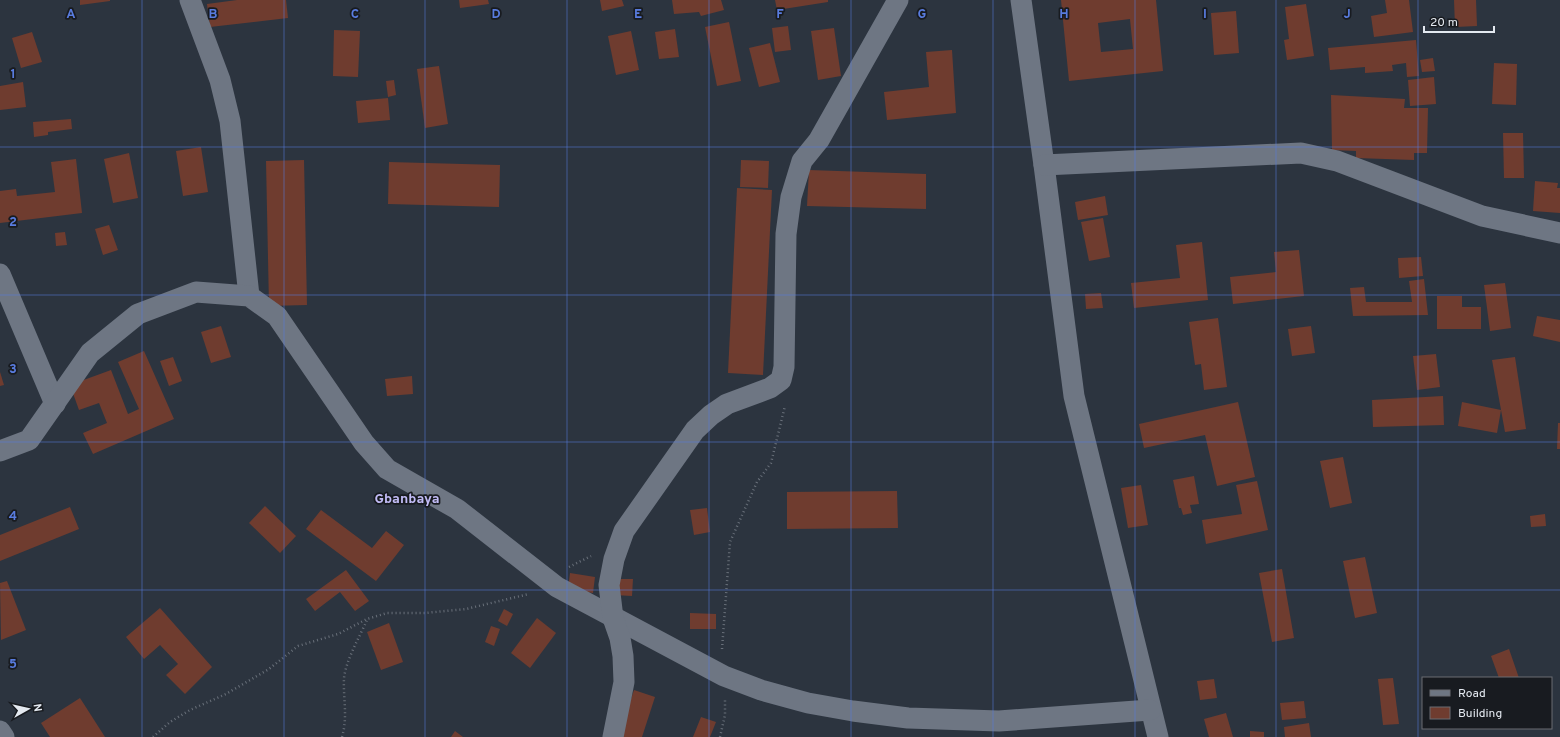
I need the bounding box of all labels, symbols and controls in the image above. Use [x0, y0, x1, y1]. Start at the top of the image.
text: A [66, 7, 76, 23]
text: B [209, 7, 218, 23]
text: C [351, 7, 359, 23]
text: D [491, 7, 501, 23]
text: E [634, 7, 642, 23]
text: F [776, 7, 784, 23]
text: G [918, 7, 927, 23]
text: H [1059, 7, 1069, 23]
text: I [1203, 7, 1207, 23]
text: J [1343, 7, 1351, 23]
scale bar [1424, 8, 1494, 34]
text: 20 m [1430, 15, 1458, 31]
text: 1 [10, 67, 16, 83]
text: 2 [9, 215, 17, 231]
text: 3 [9, 362, 17, 378]
district label: Gbanbaya [374, 491, 440, 508]
text: 4 [9, 509, 17, 525]
text: 5 [9, 657, 17, 673]
legend [1422, 677, 1552, 729]
text: Road [1458, 686, 1486, 702]
north arrow [8, 689, 48, 729]
text: N [29, 703, 44, 713]
text: Building [1458, 706, 1502, 722]

